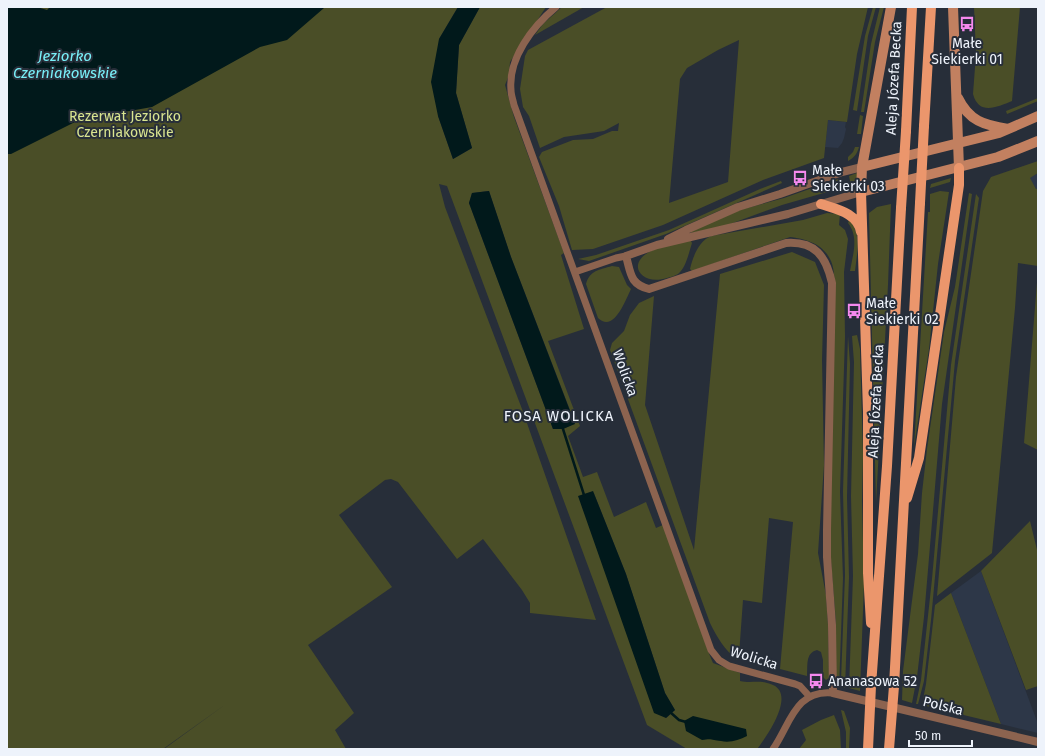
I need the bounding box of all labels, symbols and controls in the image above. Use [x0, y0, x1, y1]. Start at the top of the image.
bus stop icon: Małe Siekierki 01 [958, 15, 976, 33]
street label: Aleja Józefa Becka [883, 21, 905, 135]
place label: Małe Siekierki 01 [931, 35, 1003, 68]
water label: Jeziorko Czerniakowskie [13, 47, 117, 82]
park label: Rezerwat Jeziorko Czerniakowskie [69, 108, 181, 141]
place label: Małe Siekierki 03 [812, 162, 885, 195]
bus stop icon: Małe Siekierki 03 [791, 169, 809, 187]
place label: Małe Siekierki 02 [866, 295, 939, 328]
bus stop icon: Małe Siekierki 02 [845, 302, 863, 320]
street label: Aleja Józefa Becka [865, 344, 887, 458]
street label: Wolicka [609, 347, 641, 399]
district label: FOSA WOLICKA [504, 407, 614, 425]
street label: Wolicka [728, 643, 780, 673]
bus stop icon: Ananasowa 52 [807, 672, 825, 690]
place label: Ananasowa 52 [828, 673, 917, 690]
street label: Polska [921, 693, 965, 719]
scale bar [909, 722, 972, 748]
text: 50 m [915, 729, 941, 743]

